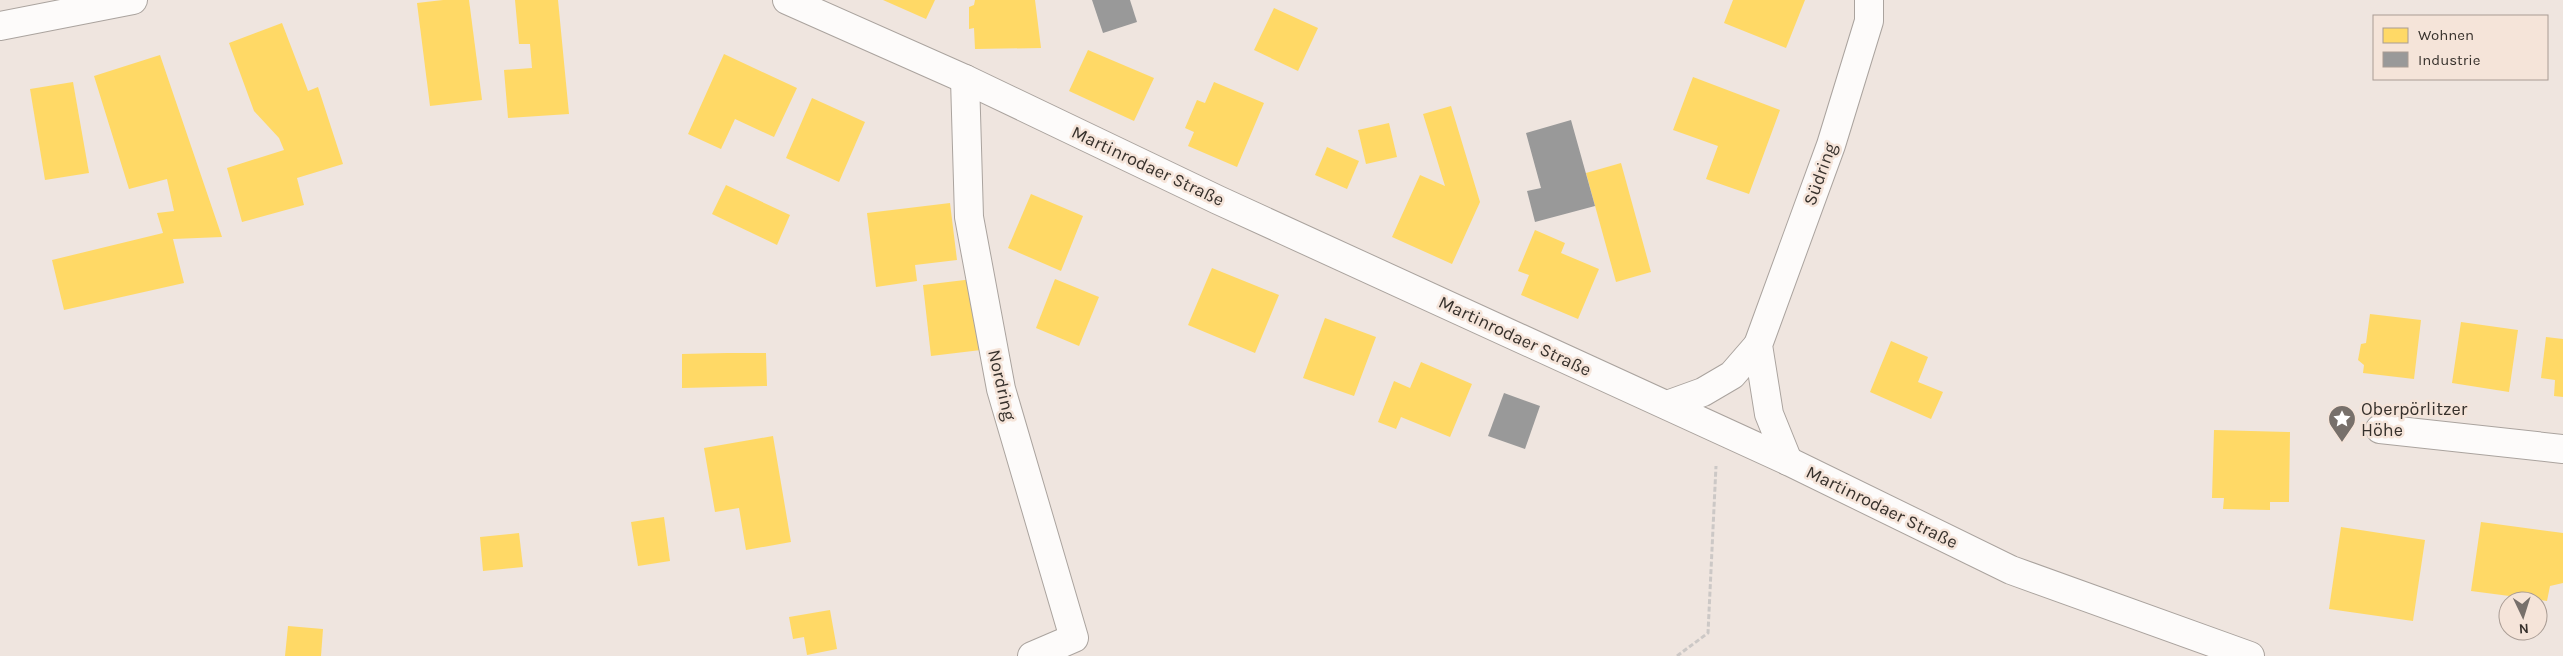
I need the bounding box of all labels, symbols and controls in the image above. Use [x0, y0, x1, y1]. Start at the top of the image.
legend [2373, 15, 2548, 80]
text: Wohnen [2418, 26, 2474, 44]
text: Industrie [2418, 51, 2480, 69]
street label: Martinrodaer Straße [1068, 121, 1228, 211]
street label: Südring [1798, 140, 1842, 208]
street label: Martinrodaer Straße [1435, 291, 1595, 381]
street label: Nordring [983, 347, 1021, 423]
place label: Oberpörlitzer Höhe [2361, 398, 2468, 441]
place icon: Oberpörlitzer Höhe [2327, 404, 2357, 443]
street label: Martinrodaer Straße [1803, 461, 1961, 553]
north arrow [2498, 591, 2548, 641]
text: N [2518, 620, 2529, 637]

